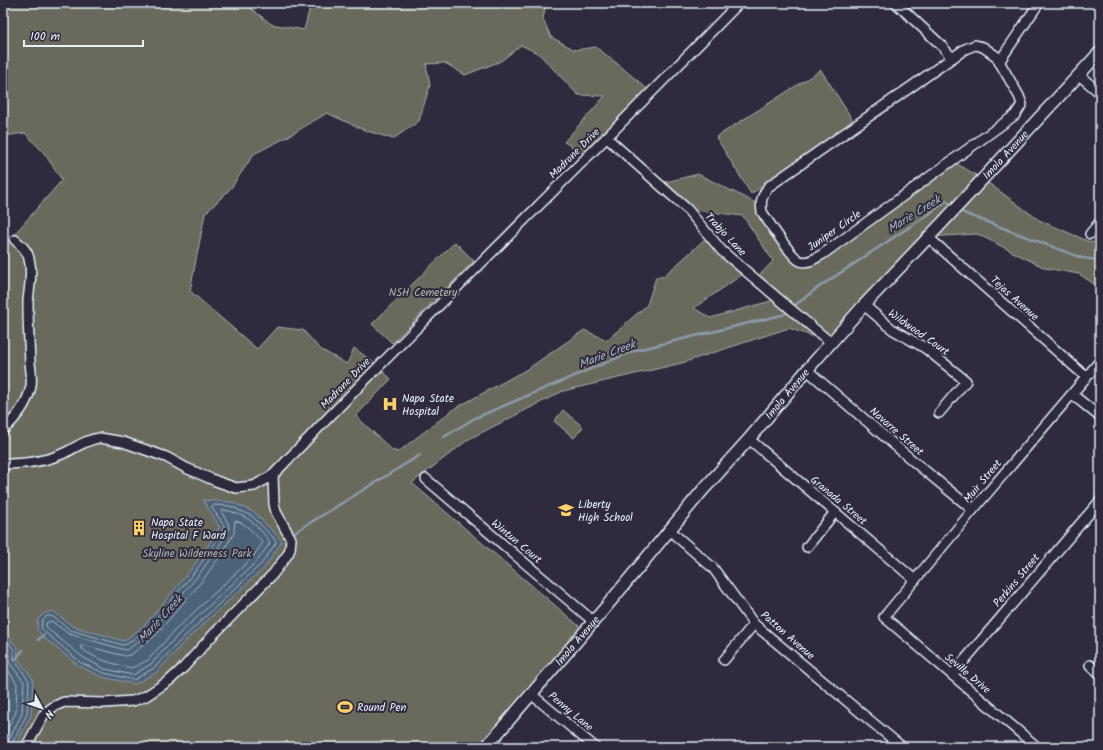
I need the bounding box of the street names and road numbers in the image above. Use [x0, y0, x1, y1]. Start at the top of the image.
street label: Madrone Drive [545, 124, 604, 183]
street label: Imola Avenue [978, 126, 1034, 184]
street label: Juniper Circle [804, 205, 865, 256]
street label: Trabjo Lane [700, 209, 751, 261]
street label: Tejas Avenue [986, 272, 1043, 326]
street label: Wildwood Court [884, 305, 953, 361]
street label: Madrone Drive [316, 354, 375, 414]
street label: Imola Avenue [761, 365, 815, 424]
street label: Navarre Street [865, 403, 928, 461]
street label: Muir Street [959, 455, 1007, 508]
street label: Granada Street [806, 472, 871, 530]
street label: Wintun Court [487, 515, 546, 569]
street label: Perkins Street [989, 549, 1045, 611]
street label: Patton Avenue [756, 607, 819, 665]
street label: Imola Avenue [551, 612, 605, 671]
street label: Seville Drive [940, 649, 995, 699]
street label: Penny Lane [544, 687, 597, 736]

